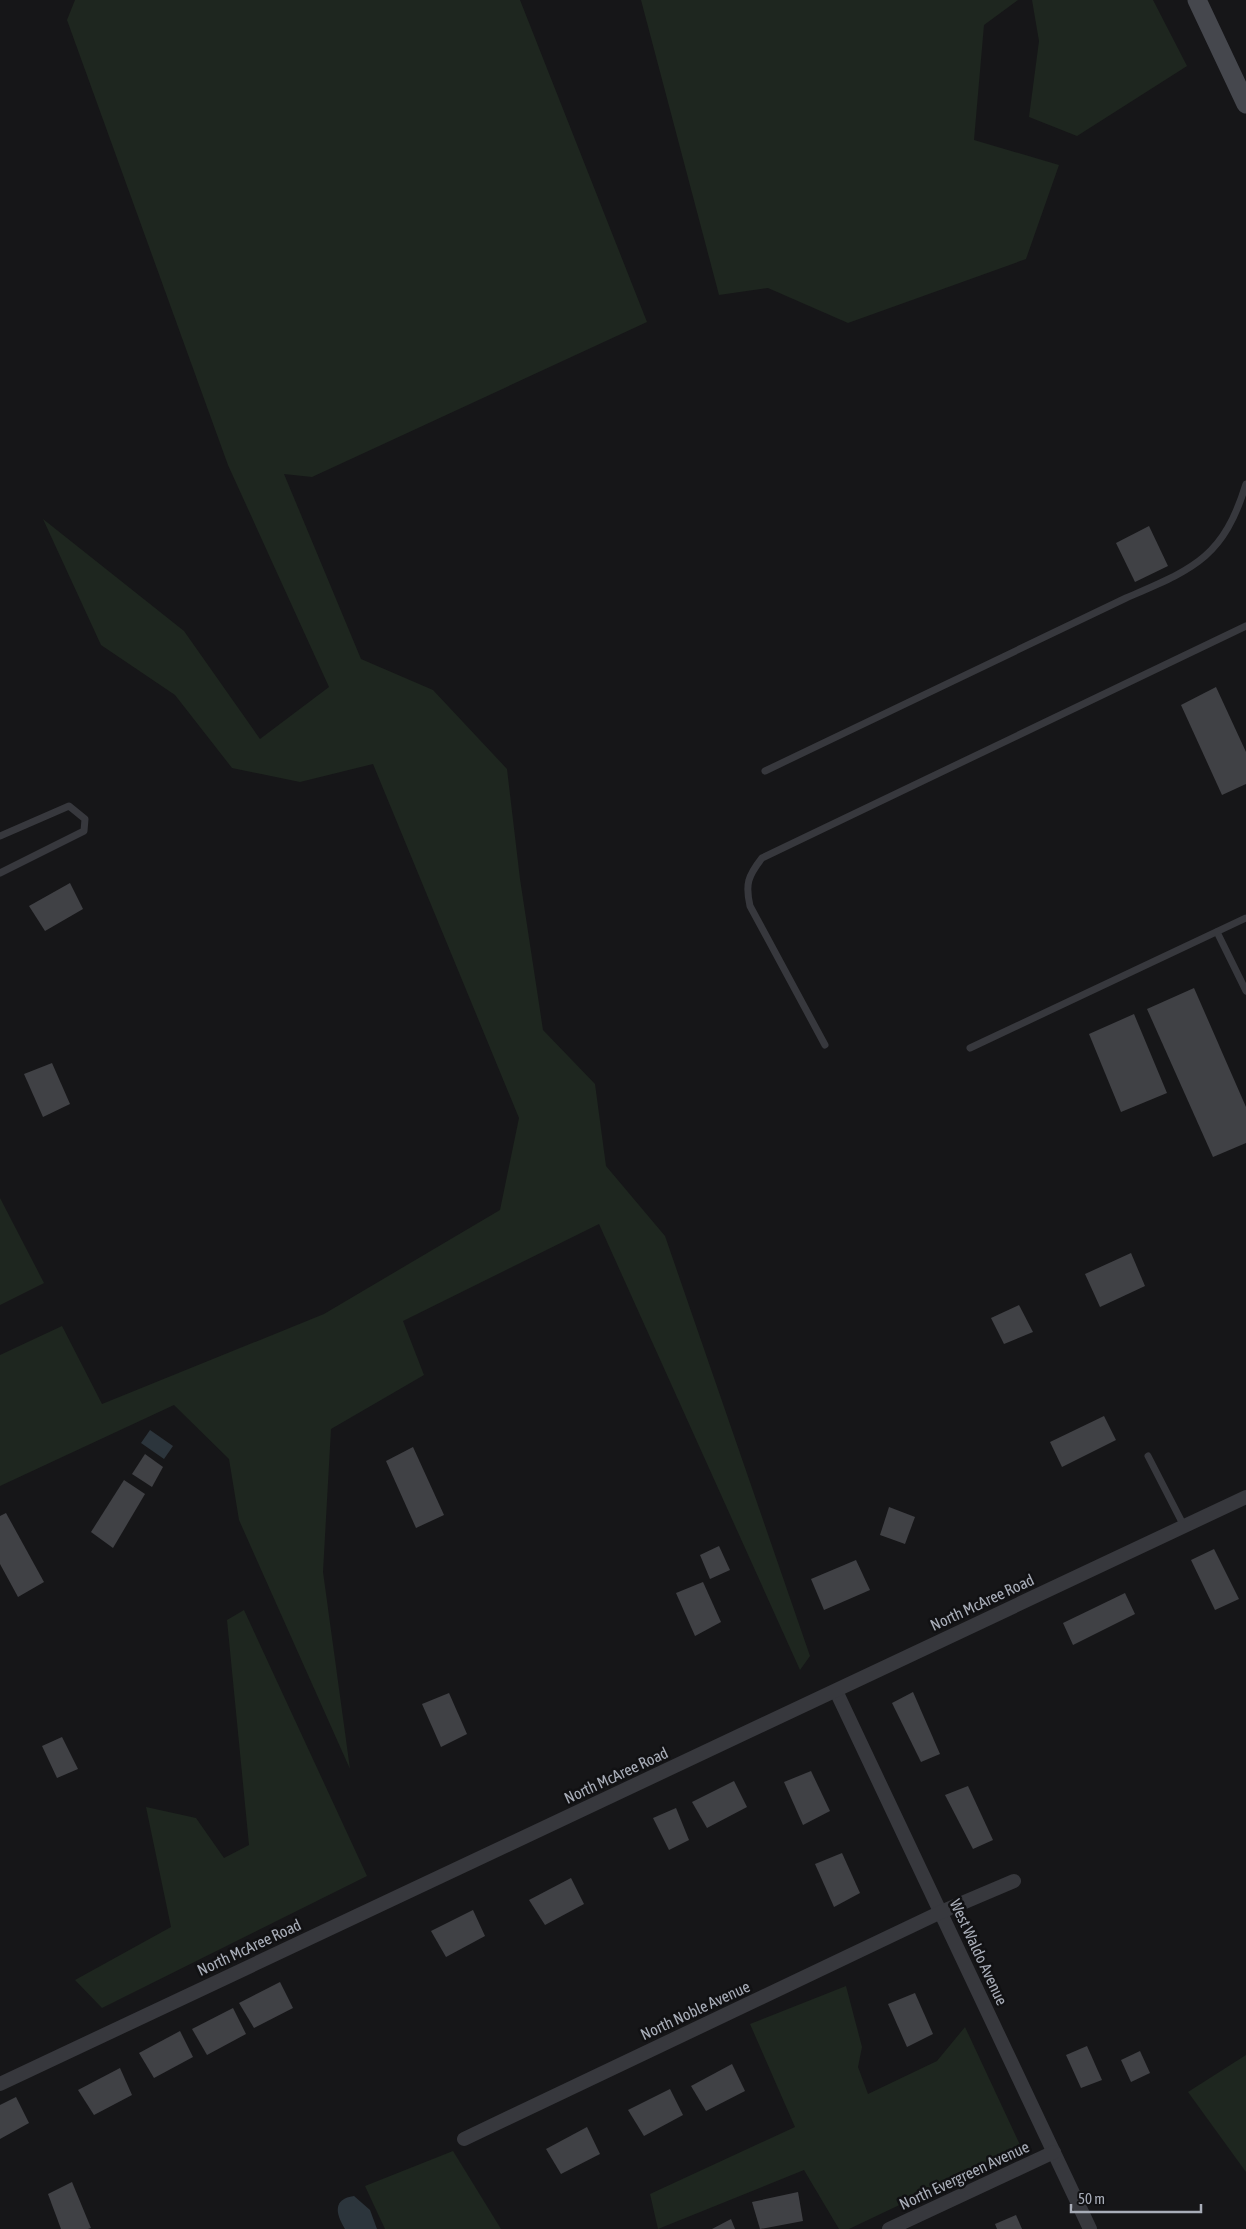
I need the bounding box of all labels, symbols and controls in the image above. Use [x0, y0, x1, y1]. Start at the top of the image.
street label: North McAree Road [927, 1570, 1037, 1634]
street label: North McAree Road [561, 1743, 671, 1807]
street label: West Waldo Avenue [947, 1896, 1011, 2008]
street label: North McAree Road [194, 1915, 304, 1979]
street label: North Noble Avenue [638, 1977, 752, 2043]
street label: North Evergreen Avenue [896, 2137, 1032, 2214]
scale bar [1071, 2182, 1201, 2214]
text: 50 m [1078, 2190, 1105, 2207]

